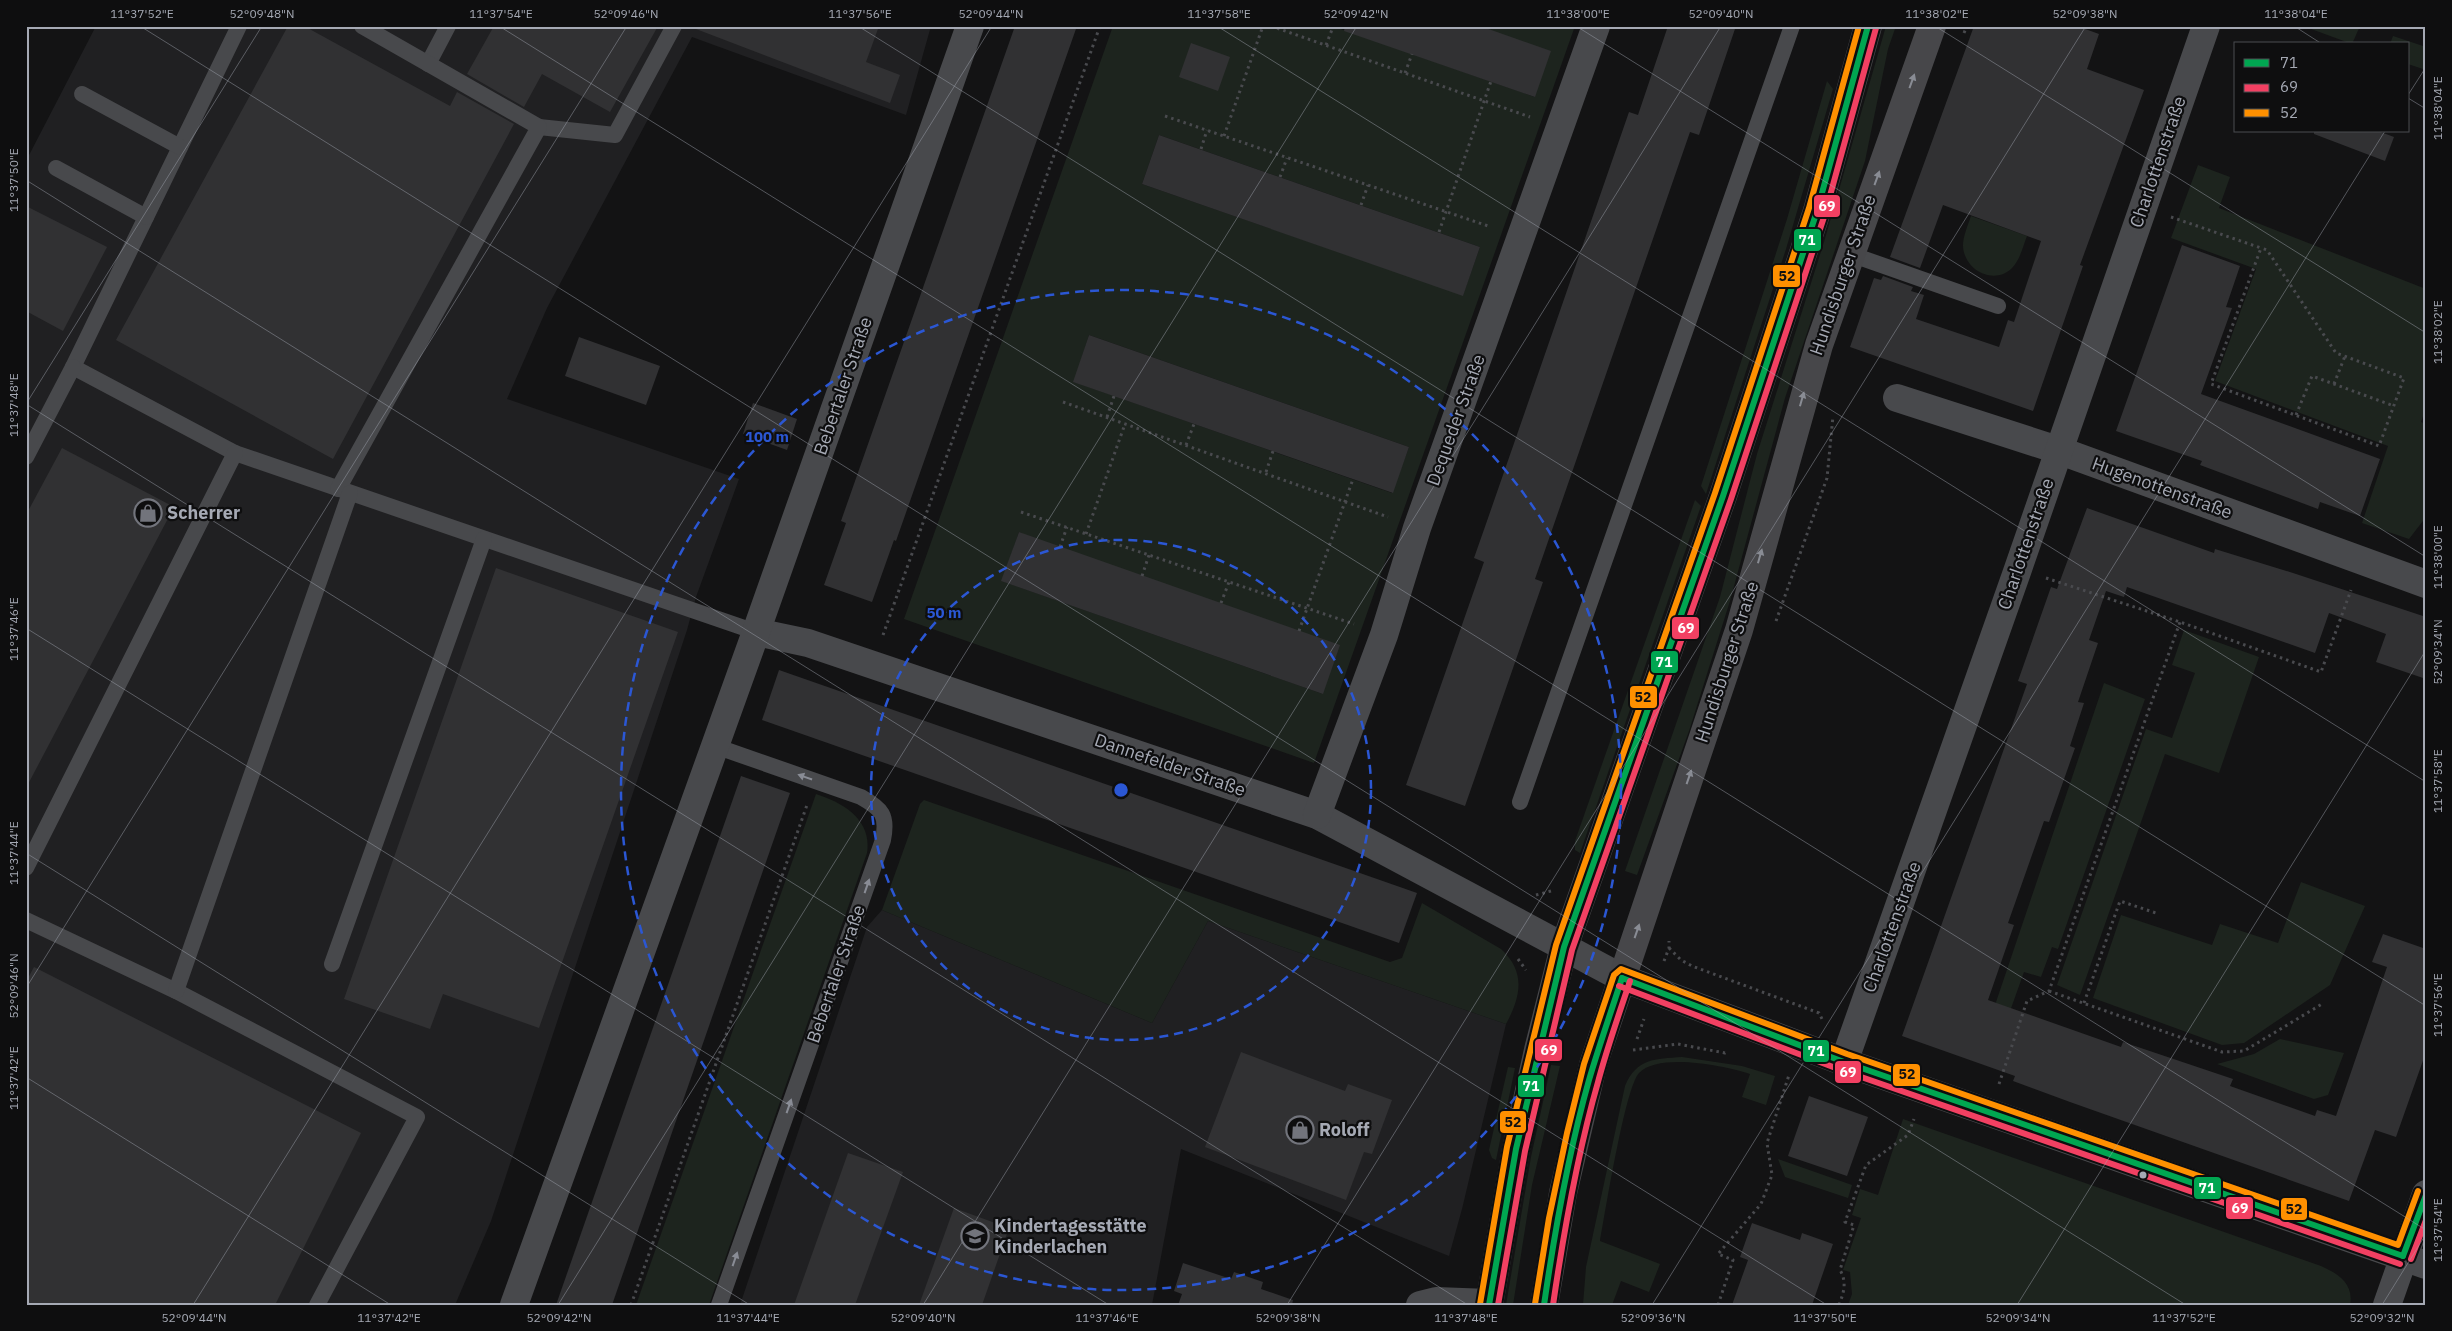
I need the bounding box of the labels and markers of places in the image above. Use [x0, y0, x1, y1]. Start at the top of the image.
shop icon: Scherrer [133, 498, 163, 528]
place label: Scherrer [167, 501, 240, 524]
centre of rings [1112, 781, 1130, 799]
shop icon: Roloff [1285, 1115, 1315, 1145]
place label: Roloff [1319, 1118, 1370, 1141]
unlabelled marker [2138, 1170, 2148, 1180]
place label: Kindertagesstätte Kinderlachen [994, 1214, 1147, 1258]
school or university icon: Kindertagesstätte Kinderlachen [960, 1221, 990, 1251]

